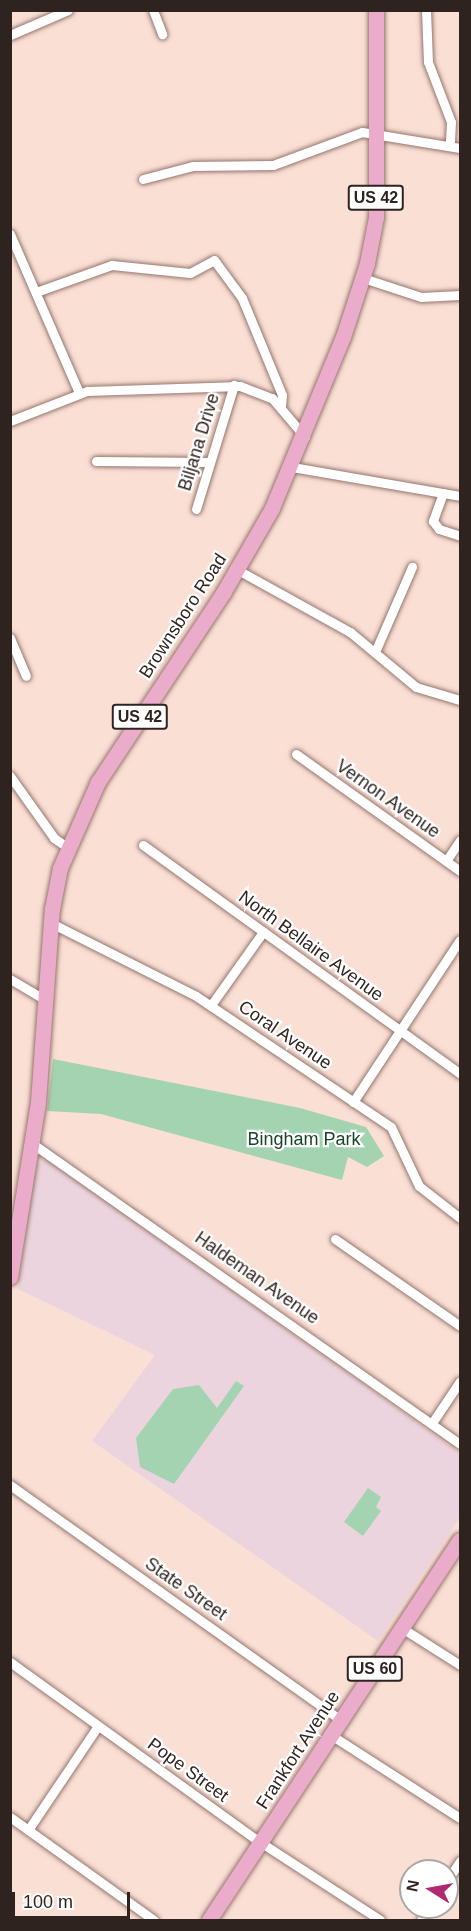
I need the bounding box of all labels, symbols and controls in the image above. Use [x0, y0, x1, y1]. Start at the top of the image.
road number: US 42 [348, 185, 404, 211]
street label: Biljana Drive [174, 391, 224, 493]
street label: Brownsboro Road [135, 550, 231, 682]
road number: US 42 [112, 704, 168, 730]
street label: Vernon Avenue [332, 755, 444, 843]
street label: North Bellaire Avenue [234, 886, 388, 1006]
street label: Coral Avenue [234, 996, 336, 1074]
park label: Bingham Park [247, 1128, 361, 1150]
street label: Haldeman Avenue [190, 1227, 324, 1329]
street label: State Street [141, 1553, 231, 1625]
road number: US 60 [346, 1656, 404, 1682]
street label: Frankfort Avenue [251, 1686, 345, 1814]
street label: Pope Street [143, 1733, 233, 1807]
north arrow [399, 1859, 459, 1919]
text: N [403, 1879, 422, 1893]
scale bar [15, 1880, 134, 1918]
text: 100 m [23, 1892, 73, 1912]

